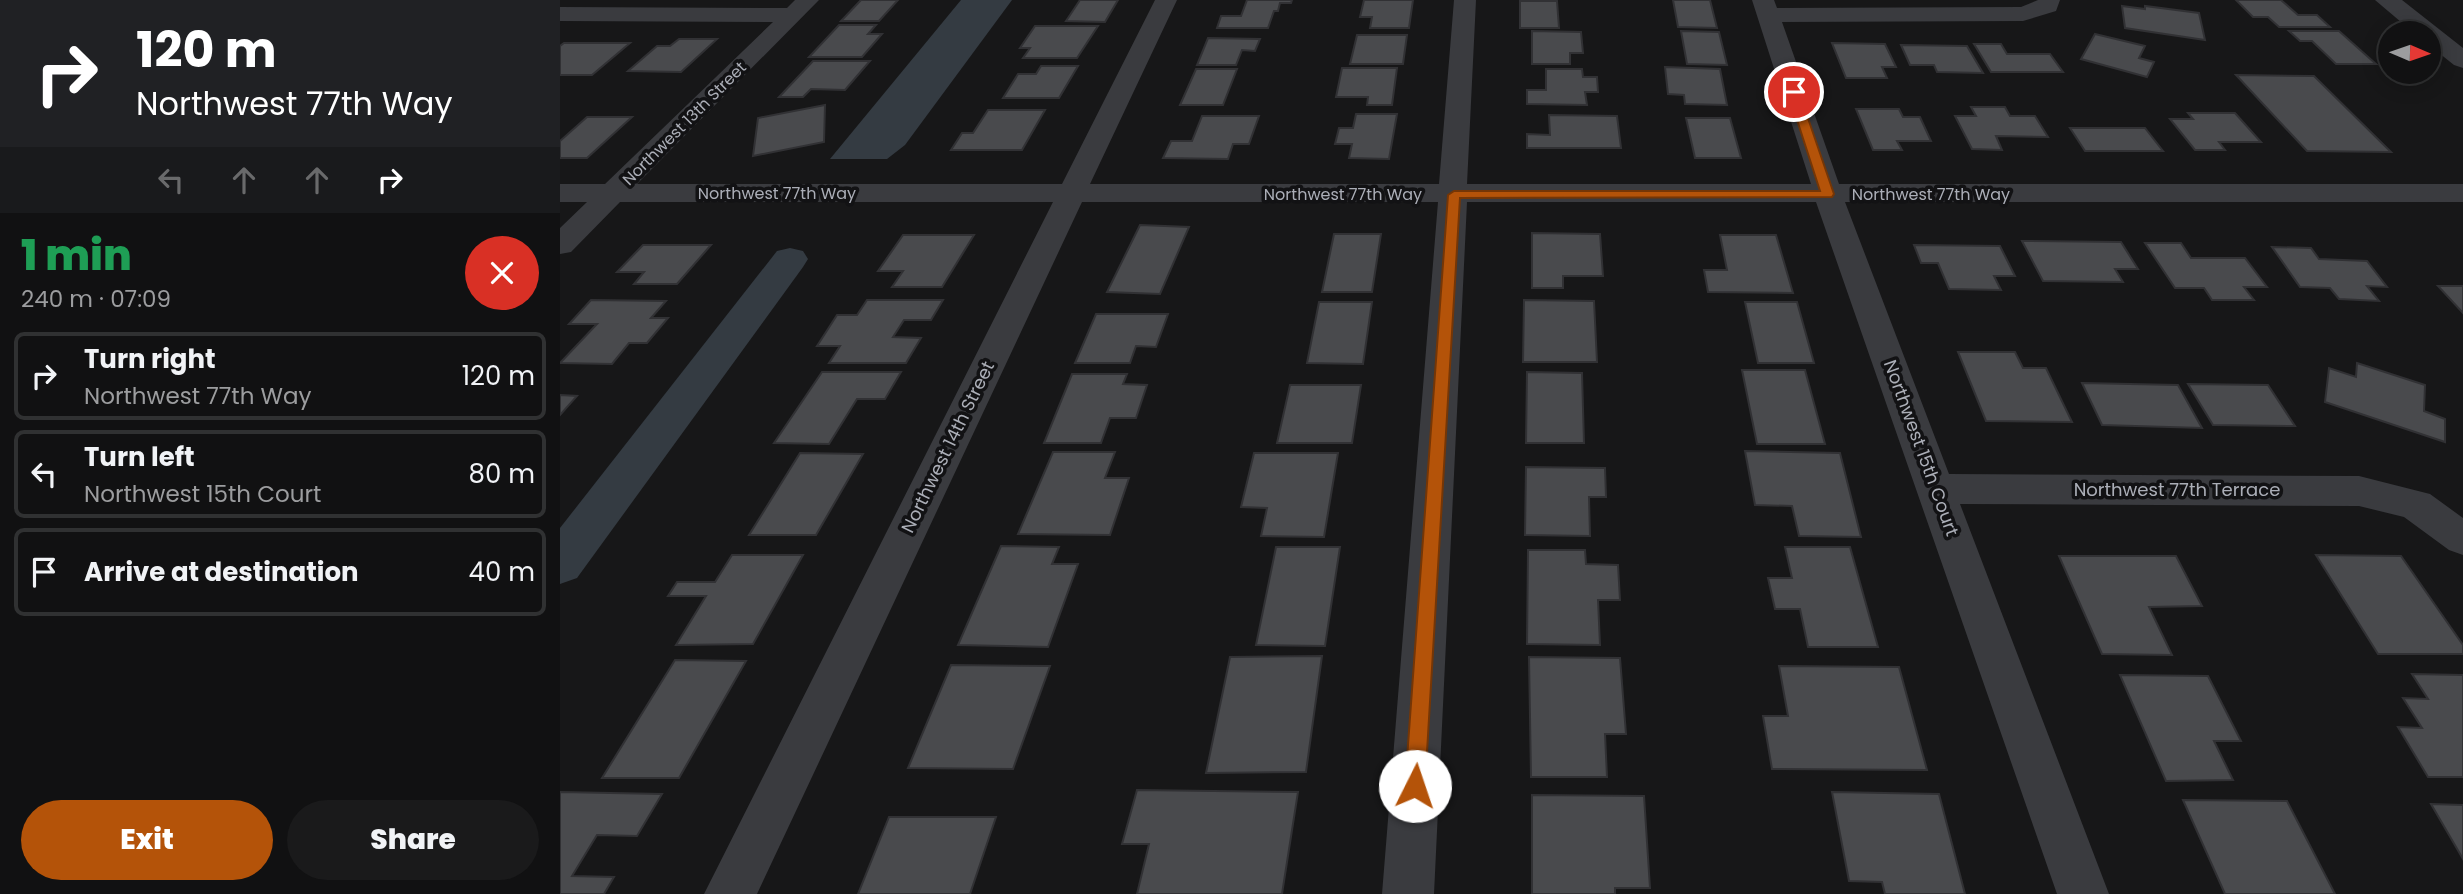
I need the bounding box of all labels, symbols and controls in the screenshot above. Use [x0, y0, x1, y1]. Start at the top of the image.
text: 120 m [136, 16, 277, 84]
north arrow [2378, 21, 2441, 84]
map controls [2378, 21, 2441, 84]
icon: right [21, 28, 112, 119]
street label: Northwest 13th Street [617, 56, 752, 190]
pin [1764, 62, 1824, 122]
icon: arrive [1775, 73, 1813, 111]
text: Northwest 77th Way [136, 81, 453, 126]
icon: left [152, 161, 190, 199]
icon: ahead [225, 161, 263, 199]
icon: ahead [298, 161, 336, 199]
icon: right [371, 161, 409, 199]
street label: Northwest 77th Way [698, 182, 856, 205]
street label: Northwest 77th Way [1264, 183, 1422, 206]
street label: Northwest 77th Way [1852, 183, 2010, 206]
text: 1 min [21, 226, 132, 285]
button: close [465, 236, 539, 310]
text: 240 m · 07:09 [21, 283, 171, 315]
text: Turn right [84, 341, 216, 377]
street label: Northwest 15th Court [1878, 356, 1965, 539]
icon: right [25, 357, 63, 395]
street label: Northwest 14th Street [895, 357, 1000, 537]
text: 120 m [462, 358, 535, 394]
text: Northwest 77th Way [84, 380, 312, 412]
text: Turn left [84, 439, 195, 475]
icon: left [25, 455, 63, 493]
text: 80 m [469, 456, 535, 492]
street label: Northwest 77th Terrace [2074, 477, 2280, 502]
text: Northwest 15th Court [84, 478, 321, 510]
icon: arrive [25, 553, 63, 591]
text: Arrive at destination [84, 554, 359, 590]
text: 40 m [469, 554, 535, 590]
position arrow [1378, 749, 1452, 823]
button: Exit [21, 800, 273, 880]
button: Share [287, 800, 539, 880]

